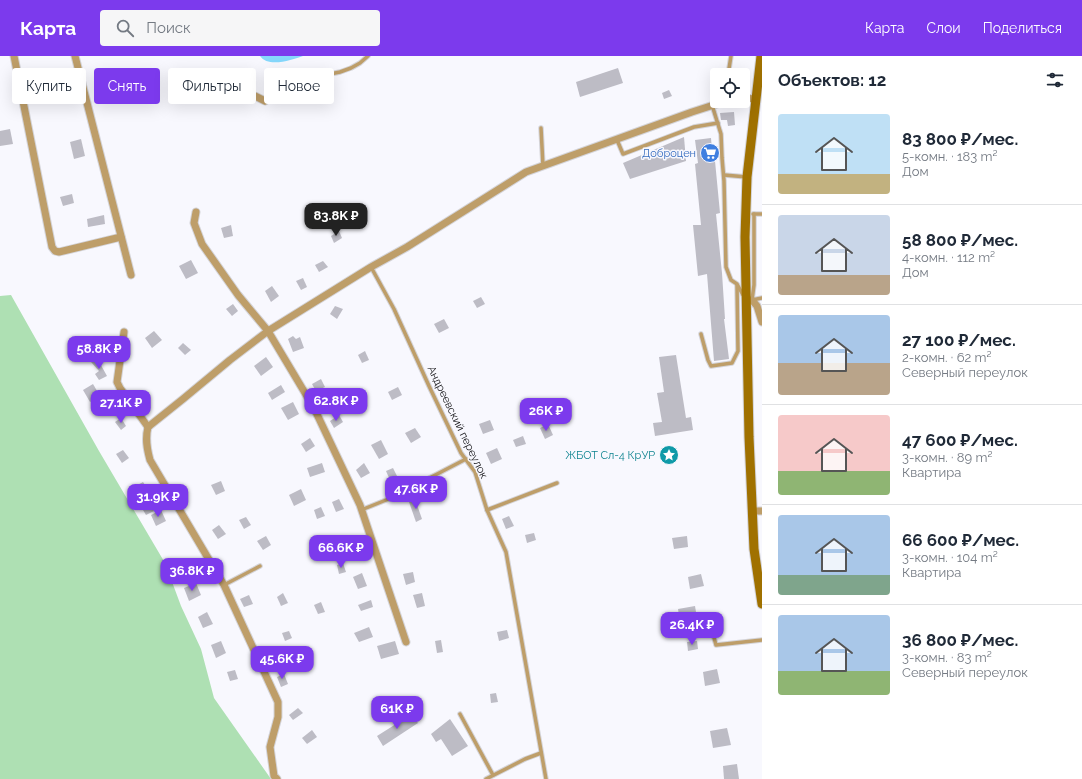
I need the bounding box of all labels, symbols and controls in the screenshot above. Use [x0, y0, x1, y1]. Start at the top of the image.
search box [100, 10, 380, 46]
text: Карта [20, 17, 76, 39]
icon: search [114, 17, 136, 39]
text: Поиск [146, 19, 191, 37]
text: Карта [865, 20, 904, 36]
text: Слои [926, 20, 961, 36]
text: Поделиться [983, 20, 1062, 36]
chip: Купить [12, 68, 86, 104]
chip: Снять [94, 68, 160, 104]
chip: Фильтры [168, 68, 256, 104]
chip: Новое [264, 68, 334, 104]
map controls [710, 68, 750, 108]
button: locate [710, 68, 750, 108]
icon: filters [1044, 69, 1066, 91]
text: Объектов: 12 [778, 70, 886, 90]
text: 83 800 ₽/мес. [902, 129, 1018, 149]
icon: home [810, 130, 858, 178]
supermarket icon: Доброцен [699, 142, 721, 164]
place label: Доброцен [642, 147, 696, 160]
text: 5-комн. · 183 m² [902, 149, 997, 164]
text: Дом [902, 164, 929, 179]
pin: 83.8K ₽ [299, 203, 373, 237]
text: 83.8K ₽ [313, 208, 359, 223]
text: 58 800 ₽/мес. [902, 230, 1018, 250]
icon: home [810, 231, 858, 279]
text: 4-комн. · 112 m² [902, 250, 995, 265]
text: Дом [902, 265, 929, 280]
text: 27 100 ₽/мес. [902, 330, 1016, 350]
icon: home [810, 331, 858, 379]
pin: 58.8K ₽ [62, 336, 136, 370]
text: 58.8K ₽ [76, 341, 122, 356]
text: 2-комн. · 62 m² [902, 350, 992, 365]
street label: Андреевский переулок [425, 364, 491, 481]
text: Северный переулок [902, 365, 1028, 380]
pin: 62.8K ₽ [299, 388, 373, 422]
pin: 27.1K ₽ [84, 390, 158, 424]
text: 62.8K ₽ [313, 393, 359, 408]
text: 27.1K ₽ [100, 395, 142, 410]
pin: 26K ₽ [518, 398, 574, 432]
text: 26K ₽ [529, 403, 563, 418]
text: 47 600 ₽/мес. [902, 430, 1018, 450]
icon: home [810, 431, 858, 479]
place icon: ЖБОТ Сл-4 КрУР [658, 444, 680, 466]
place label: ЖБОТ Сл-4 КрУР [565, 449, 655, 462]
text: 3-комн. · 89 m² [902, 450, 992, 465]
text: Квартира [902, 465, 961, 480]
pin: 47.6K ₽ [379, 476, 453, 510]
text: 47.6K ₽ [394, 481, 438, 496]
pin: 31.9K ₽ [121, 484, 195, 518]
text: 31.9K ₽ [136, 489, 180, 504]
text: 66 600 ₽/мес. [902, 530, 1019, 550]
icon: home [810, 531, 858, 579]
pin: 66.6K ₽ [304, 535, 378, 569]
text: 66.6K ₽ [318, 540, 364, 555]
text: 3-комн. · 104 m² [902, 550, 998, 565]
pin: 36.8K ₽ [155, 558, 229, 592]
text: 36.8K ₽ [169, 563, 215, 578]
text: Квартира [902, 565, 961, 580]
pin: 26.4K ₽ [655, 612, 729, 646]
text: 26.4K ₽ [670, 617, 714, 632]
text: 36 800 ₽/мес. [902, 630, 1018, 650]
icon: home [810, 631, 858, 679]
pin: 45.6K ₽ [245, 646, 319, 680]
text: 3-комн. · 83 m² [902, 650, 992, 665]
text: 45.6K ₽ [260, 651, 304, 666]
text: Северный переулок [902, 665, 1028, 680]
pin: 61K ₽ [369, 696, 425, 730]
text: 61K ₽ [380, 701, 414, 716]

